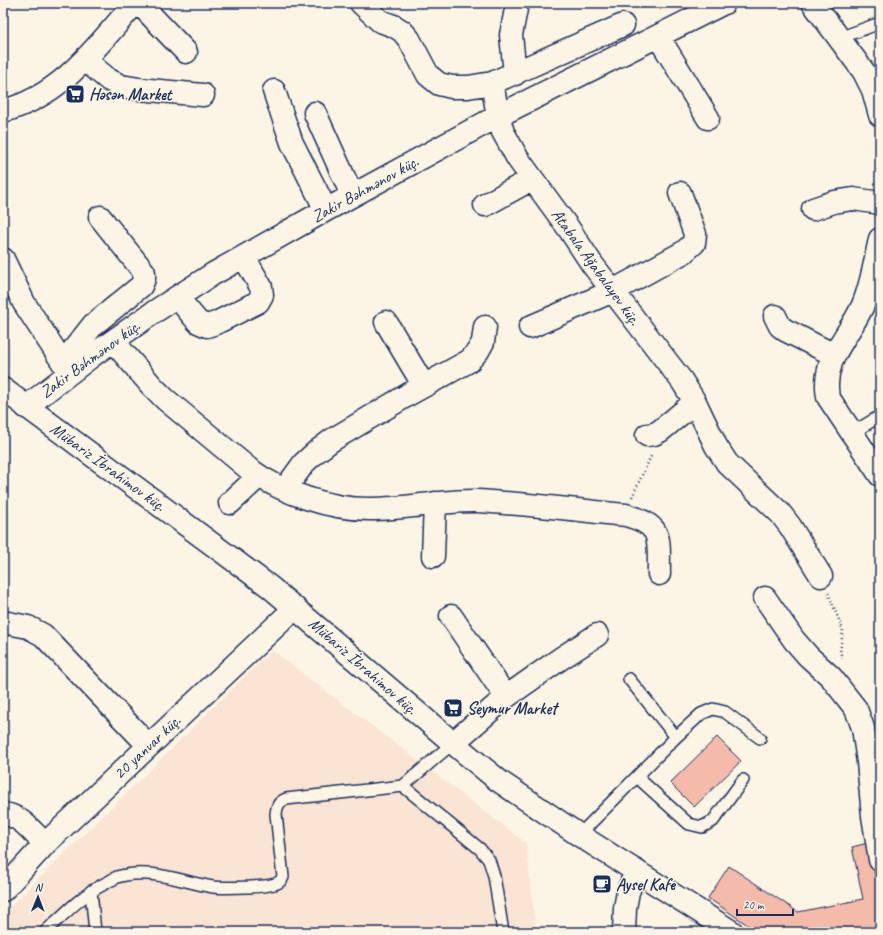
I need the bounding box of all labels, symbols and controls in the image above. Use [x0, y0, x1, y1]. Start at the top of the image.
supermarket icon: Həsən Market [64, 83, 86, 105]
place label: Həsən Market [89, 84, 174, 105]
street label: Zakir Bəhmənov küç. [308, 151, 423, 227]
street label: Atabala Ağabalayev küç. [547, 205, 646, 330]
street label: Zakir Bəhmənov küç. [36, 315, 145, 402]
street label: Mübariz İbrahimov küç. [46, 418, 170, 516]
street label: Mübariz İbrahimov küç. [304, 613, 422, 720]
supermarket icon: Seymur Market [442, 697, 464, 719]
place label: Seymur Market [467, 698, 559, 719]
street label: 20 yanvar küç. [109, 710, 186, 784]
cafe icon: Aysel Kafe [591, 873, 613, 895]
place label: Aysel Kafe [616, 874, 676, 895]
north arrow [18, 877, 58, 917]
text: N [35, 880, 44, 894]
scale bar [737, 891, 793, 917]
text: 20 m [743, 897, 765, 913]

